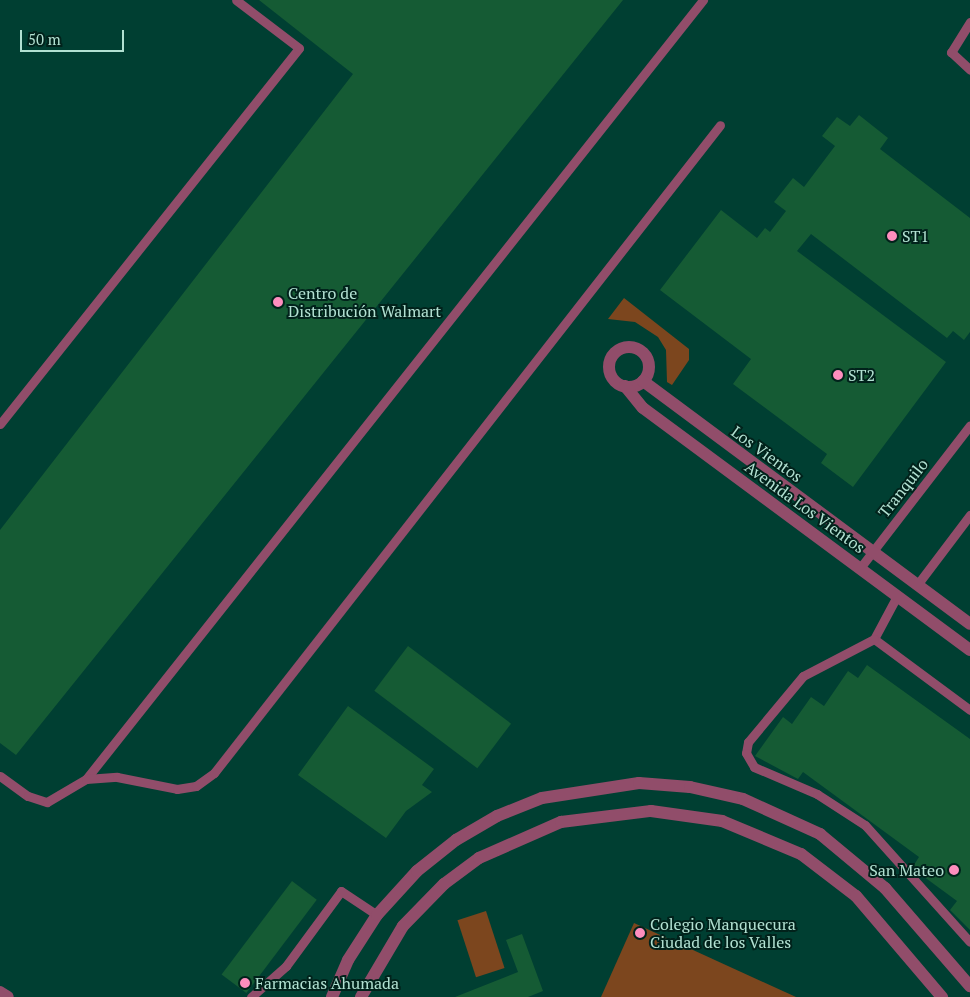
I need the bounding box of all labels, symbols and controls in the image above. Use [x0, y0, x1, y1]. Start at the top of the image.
scale bar [22, 20, 126, 52]
text: 50 m [28, 29, 61, 49]
place label: ST1 [902, 226, 929, 246]
marker: ST1 [886, 230, 898, 242]
place label: Centro de Distribución Walmart [288, 283, 441, 321]
marker: Centro de Distribución Walmart [272, 296, 284, 308]
place label: ST2 [848, 365, 875, 385]
marker: ST2 [832, 369, 844, 381]
street label: Los Vientos [728, 422, 806, 486]
street label: Tranquilo [874, 455, 932, 521]
street label: Avenida Los Vientos [741, 457, 869, 557]
place label: San Mateo [869, 860, 944, 880]
marker: San Mateo [948, 864, 960, 876]
place label: Colegio Manquecura Ciudad de los Valles [650, 914, 796, 952]
marker: Colegio Manquecura Ciudad de los Valles [634, 927, 646, 939]
place label: Farmacias Ahumada [255, 973, 399, 993]
marker: Farmacias Ahumada [239, 977, 251, 989]

